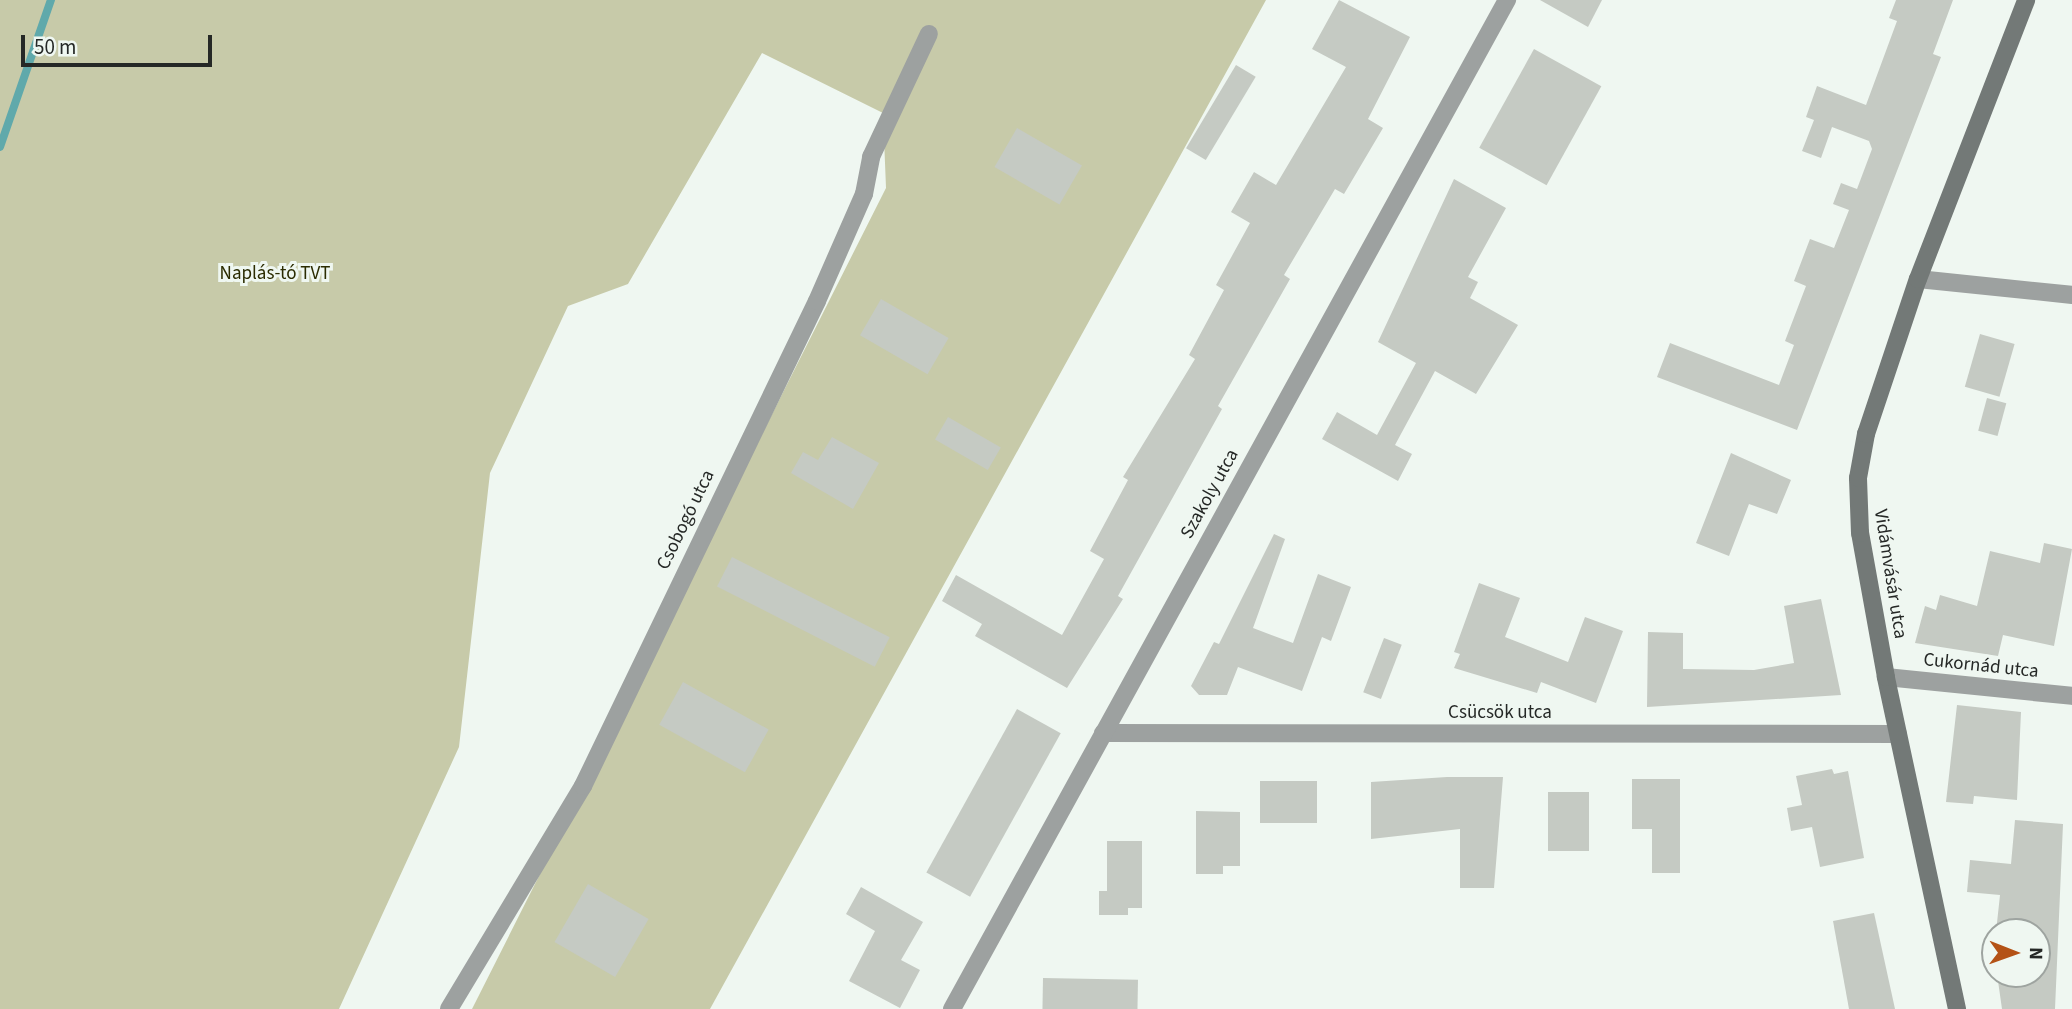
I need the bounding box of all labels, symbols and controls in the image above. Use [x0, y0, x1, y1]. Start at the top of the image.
scale bar [24, 21, 215, 65]
text: 50 m [34, 32, 76, 62]
park label: Naplás-tó TVT [220, 263, 330, 285]
street label: Szakoly utca [1176, 445, 1244, 543]
street label: Csobogó utca [652, 467, 720, 573]
street label: Vidámvásár utca [1869, 508, 1911, 640]
street label: Cukornád utca [1922, 649, 2040, 683]
street label: Csücsök utca [1448, 702, 1552, 724]
north arrow [1981, 918, 2051, 988]
text: N [2022, 947, 2049, 960]

